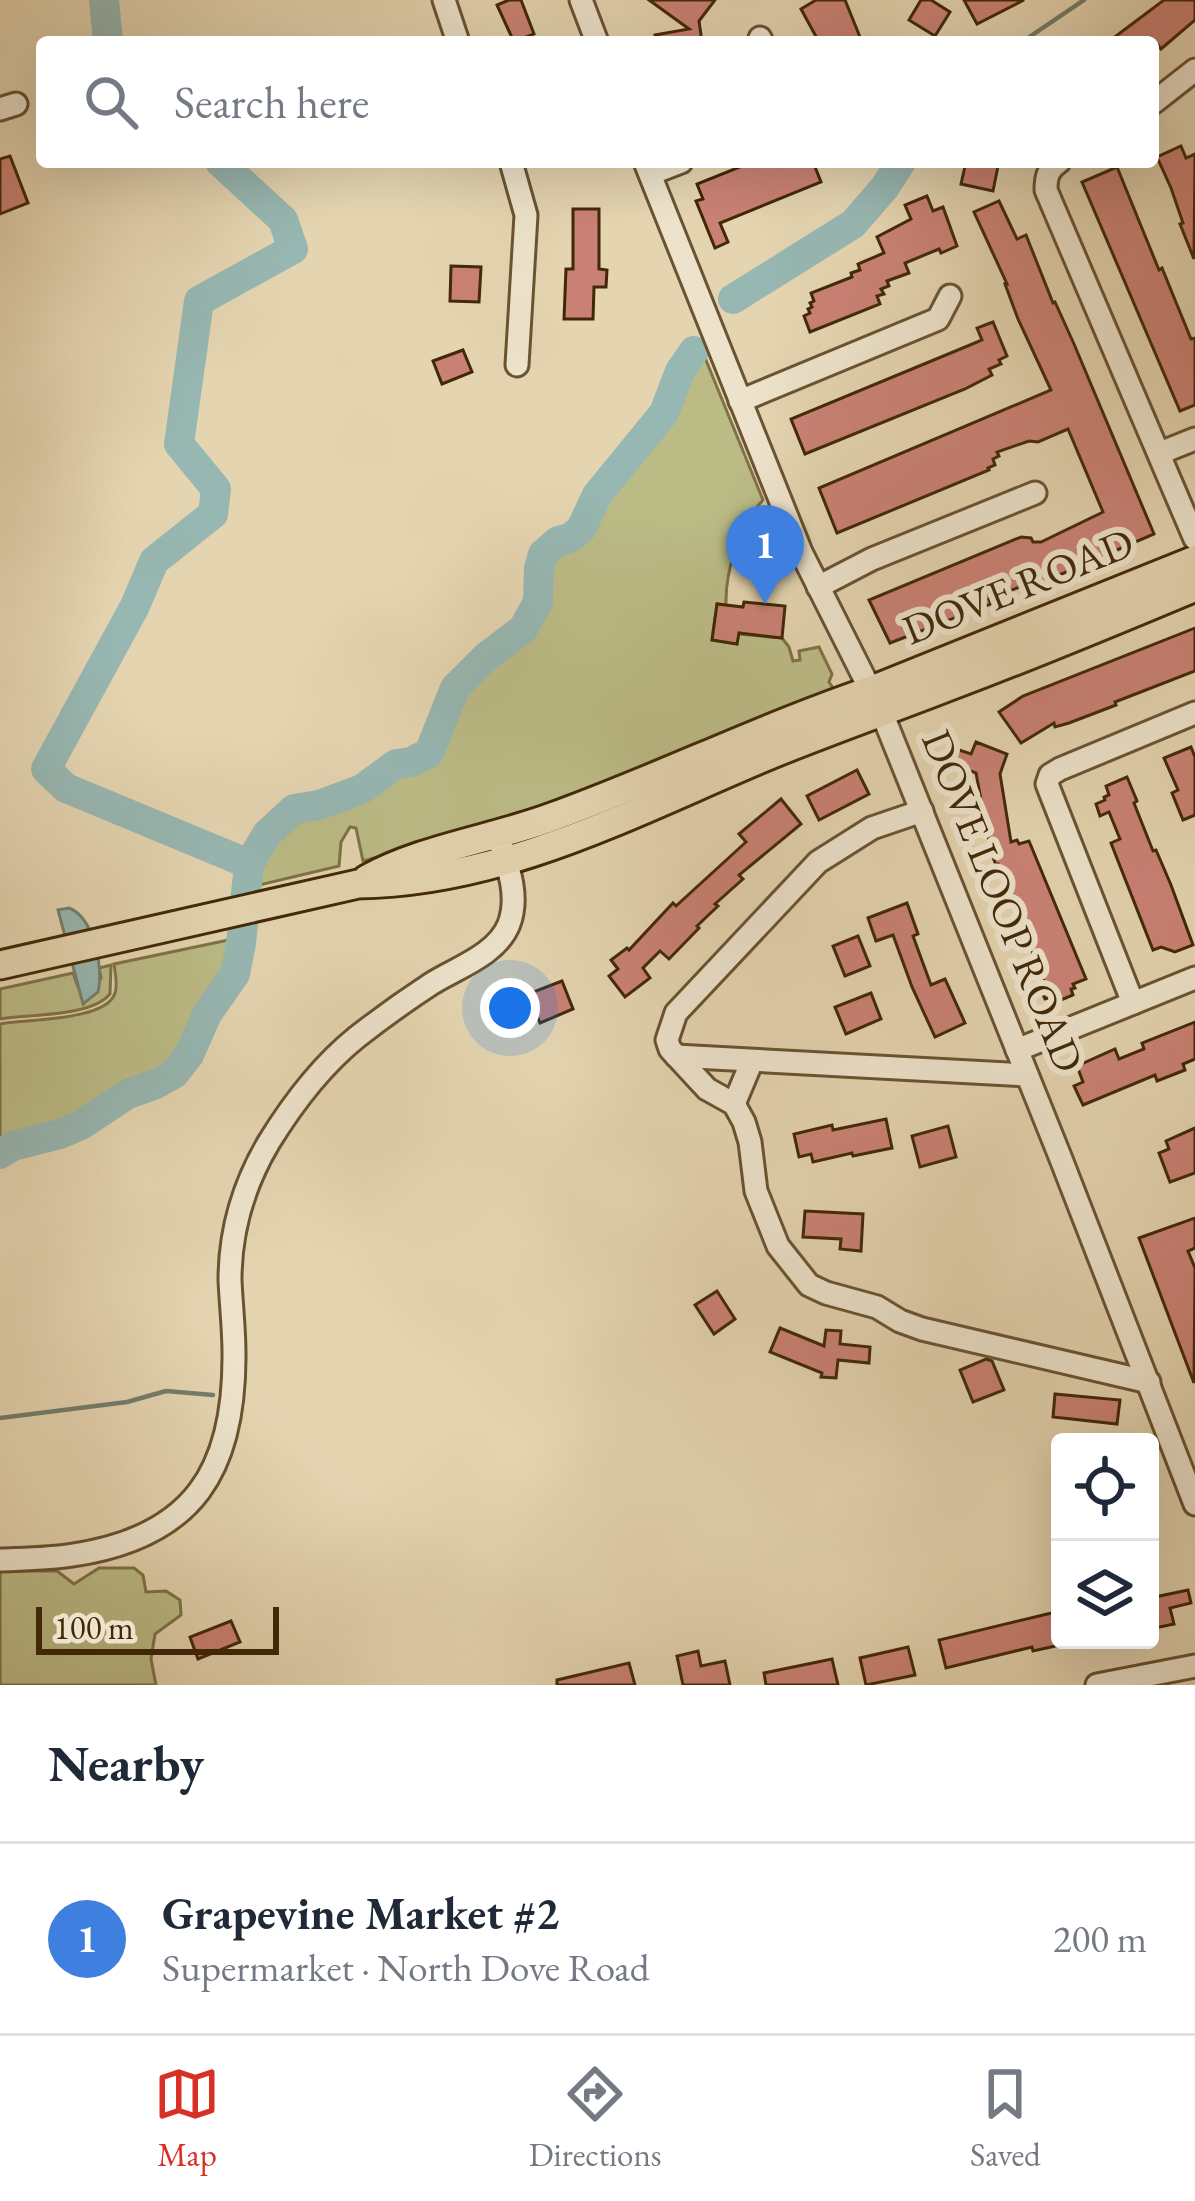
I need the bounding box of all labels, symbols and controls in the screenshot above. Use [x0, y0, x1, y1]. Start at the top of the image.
search box [36, 36, 1159, 168]
icon: search [78, 69, 144, 135]
text: Search here [174, 73, 369, 131]
pin: 1 [726, 505, 804, 604]
street label: DOVE ROAD [895, 515, 1141, 657]
street label: DOVE LOOP ROAD [909, 722, 1097, 1080]
your location [480, 978, 540, 1038]
map controls [1051, 1433, 1159, 1649]
button: locate [1051, 1433, 1159, 1541]
button: layers [1051, 1541, 1159, 1649]
scale bar [36, 1601, 279, 1654]
text: 100 m [54, 1606, 134, 1649]
text: Nearby [48, 1730, 204, 1796]
text: Grapevine Market #2 [162, 1884, 559, 1942]
text: 1 [77, 1913, 97, 1964]
text: 200 m [1053, 1913, 1147, 1964]
text: Supermarket · North Dove Road [162, 1942, 649, 1993]
tab: Map [154, 2061, 220, 2176]
tab: Directions [529, 2061, 662, 2176]
tab: Saved [970, 2061, 1041, 2176]

